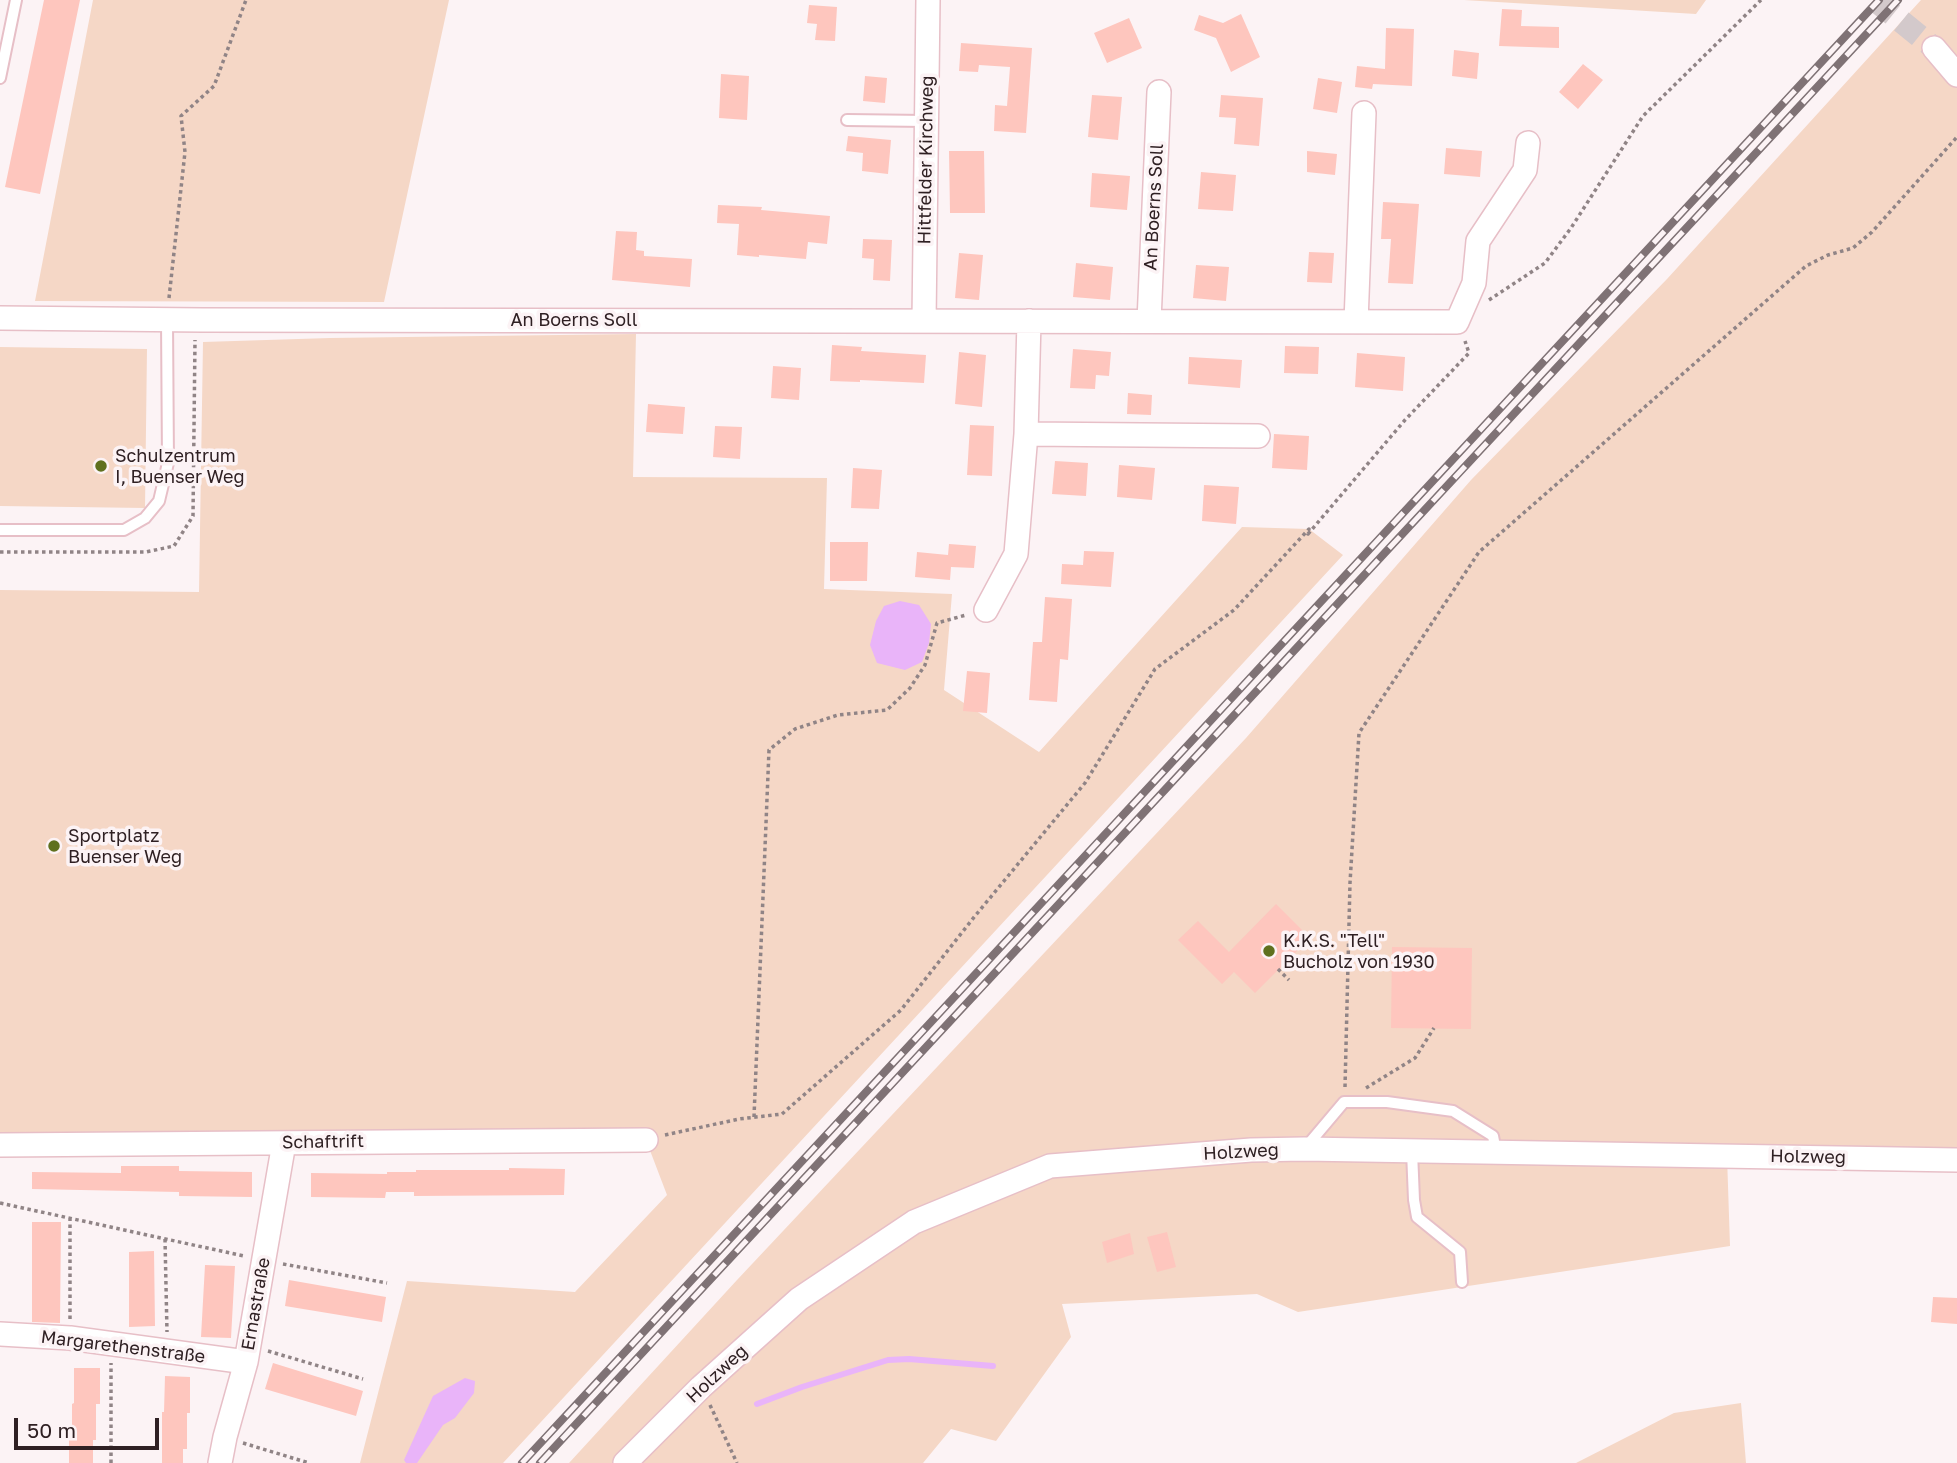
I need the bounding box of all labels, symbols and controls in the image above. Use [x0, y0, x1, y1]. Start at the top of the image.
street label: Hittfelder Kirchweg [914, 75, 938, 245]
street label: An Boerns Soll [1140, 143, 1168, 271]
street label: An Boerns Soll [511, 309, 637, 331]
place label: Schulzentrum I, Buenser Weg [115, 445, 245, 488]
marker: Schulzentrum I, Buenser Weg [93, 458, 109, 474]
place label: Sportplatz Buenser Weg [68, 825, 182, 868]
marker: Sportplatz Buenser Weg [46, 838, 62, 854]
place label: K.K.S. "Tell" Bucholz von 1930 [1283, 930, 1435, 972]
marker: K.K.S. "Tell" Bucholz von 1930 [1261, 943, 1277, 959]
street label: Schaftrift [282, 1130, 364, 1154]
street label: Holzweg [1203, 1139, 1279, 1165]
street label: Holzweg [1770, 1146, 1846, 1168]
street label: Ernastraße [237, 1256, 275, 1352]
street label: Margarethenstraße [40, 1326, 206, 1368]
street label: Holzweg [682, 1340, 752, 1408]
scale bar [18, 1404, 163, 1448]
text: 50 m [27, 1417, 76, 1443]

